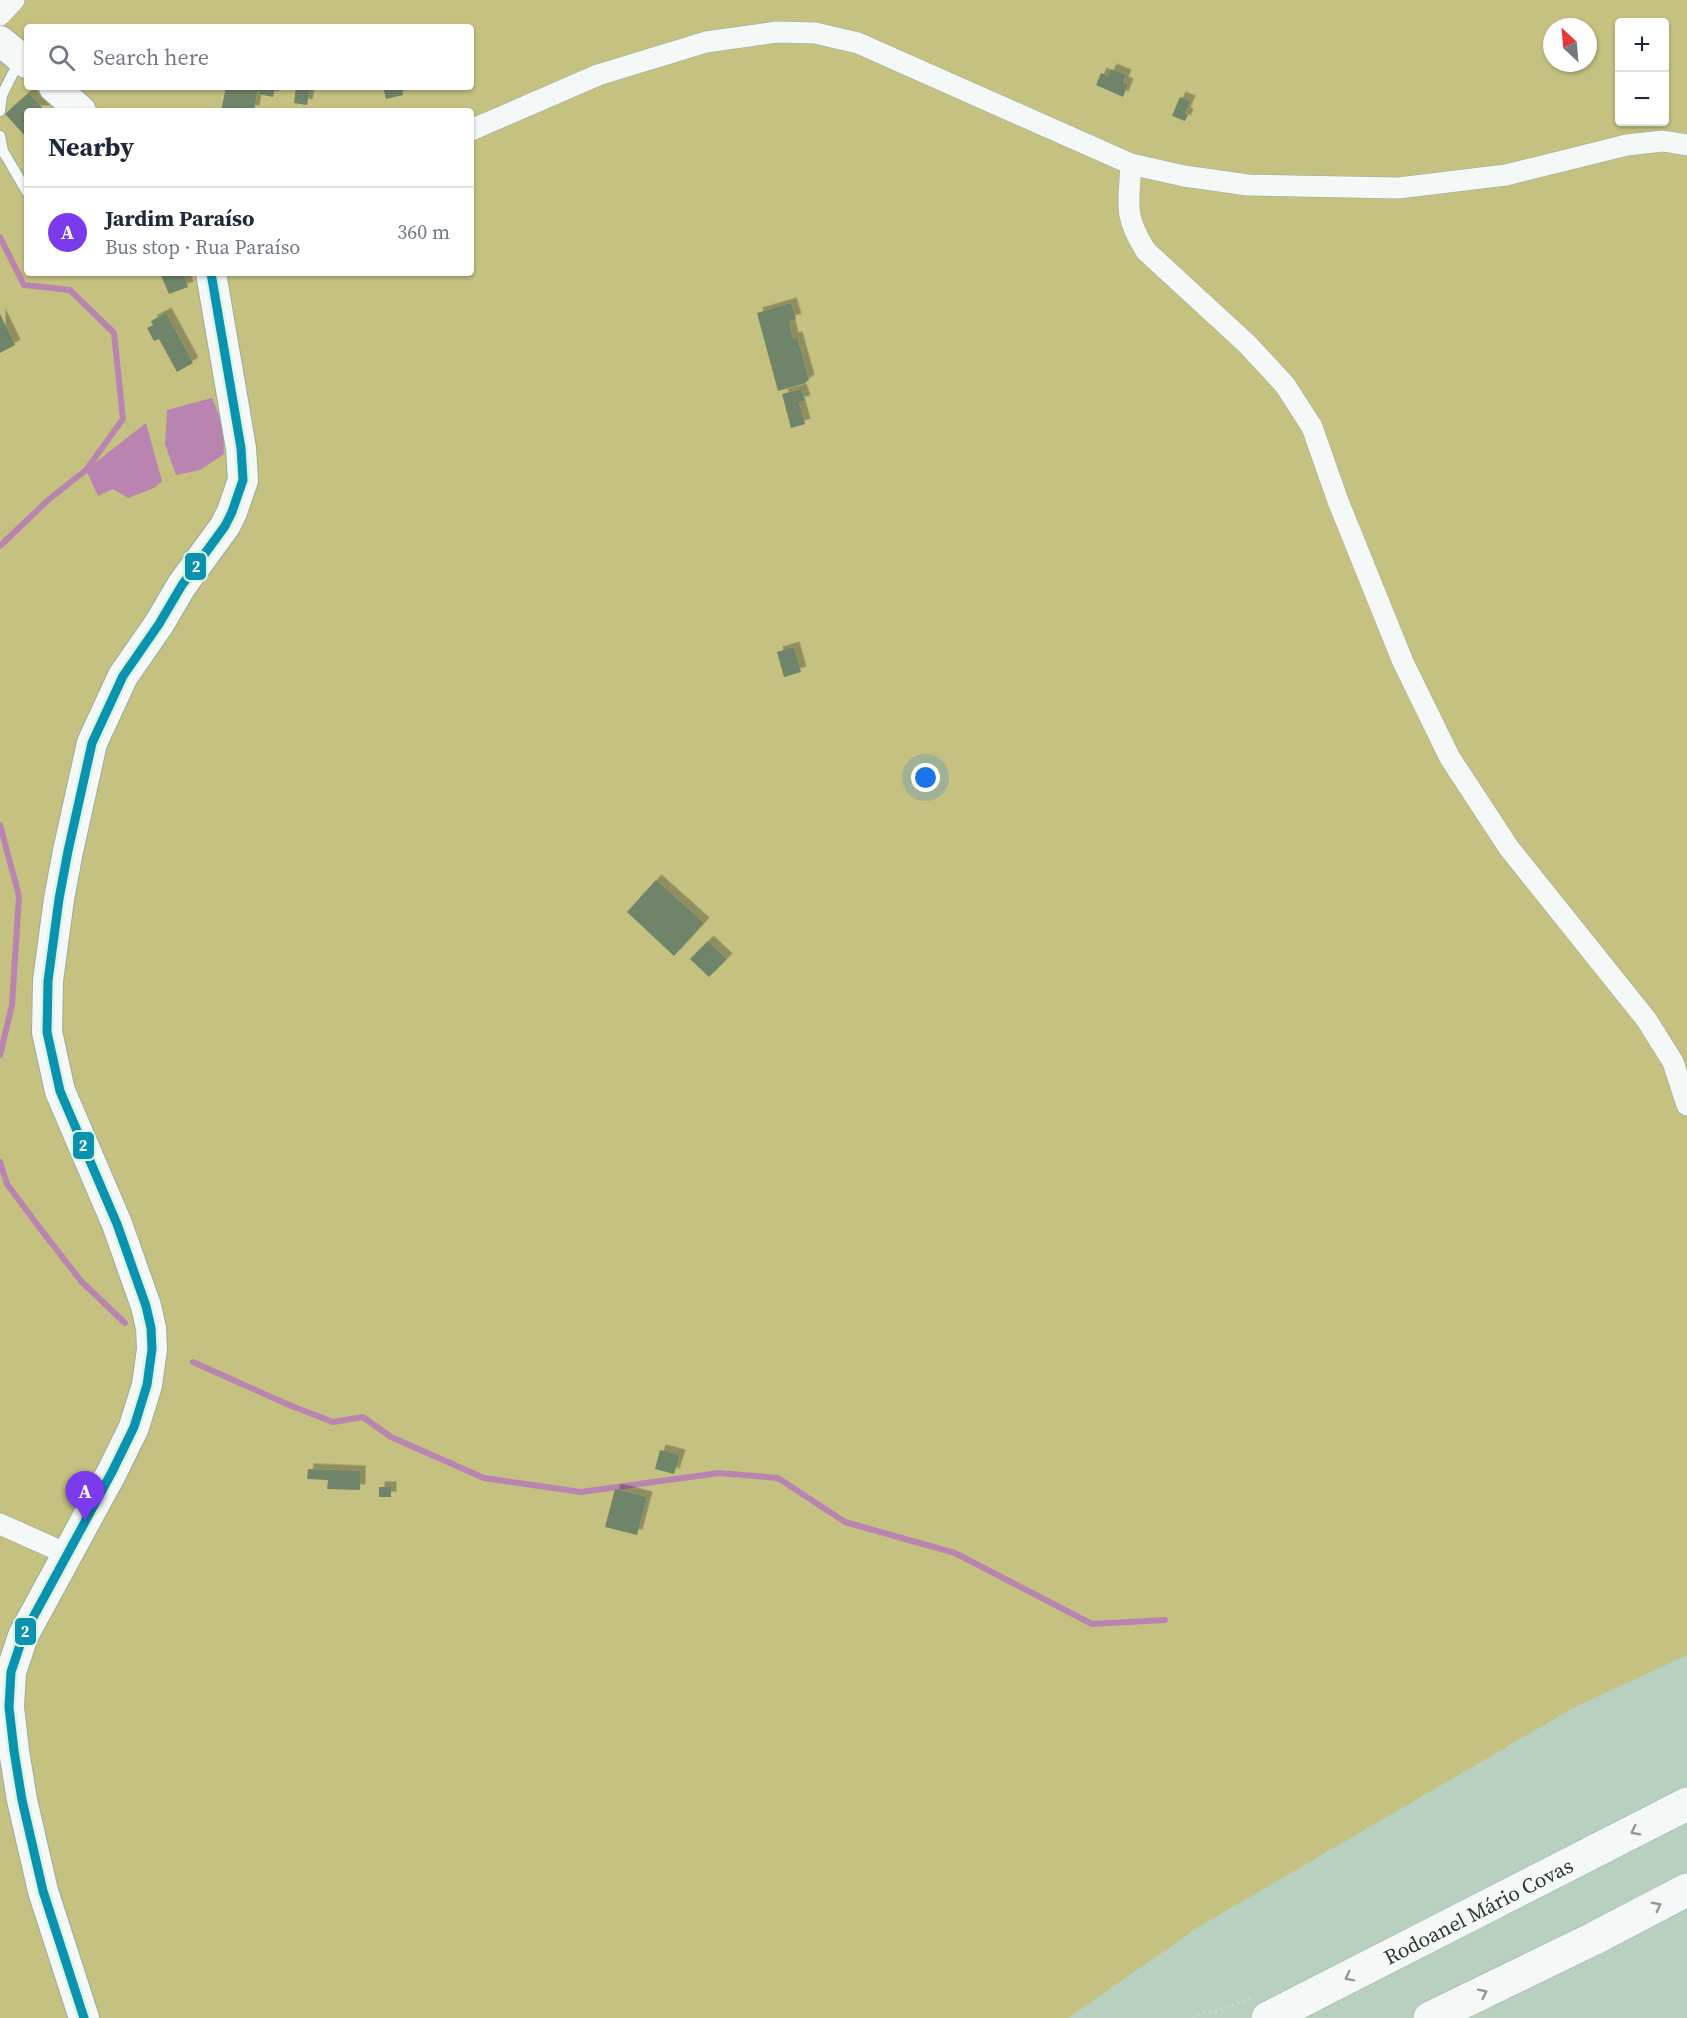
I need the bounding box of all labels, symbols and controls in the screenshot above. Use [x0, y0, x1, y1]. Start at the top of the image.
north arrow [1543, 18, 1597, 72]
map controls [1615, 18, 1669, 126]
button: + [1615, 18, 1669, 72]
search box [24, 24, 474, 90]
icon: search [45, 41, 78, 74]
text: Search here [93, 42, 209, 72]
button: − [1615, 72, 1669, 126]
text: Nearby [48, 129, 134, 165]
text: Jardim Paraíso [105, 203, 255, 233]
text: A [61, 218, 74, 246]
text: 360 m [397, 218, 450, 246]
text: Bus stop · Rua Paraíso [105, 233, 300, 261]
line badge: 2 [184, 552, 207, 581]
text: 2 [192, 555, 201, 577]
your location [911, 763, 940, 792]
line badge: 2 [72, 1131, 95, 1160]
text: 2 [79, 1134, 88, 1156]
pin: A [66, 1472, 104, 1521]
line badge: 2 [14, 1617, 37, 1646]
text: 2 [21, 1620, 30, 1642]
one-way arrow [1631, 1824, 1641, 1835]
street label: Rodoanel Mário Covas [1378, 1850, 1578, 1971]
one-way arrow [1651, 1902, 1662, 1913]
one-way arrow [1345, 1970, 1355, 1981]
one-way arrow [1476, 1988, 1487, 2000]

